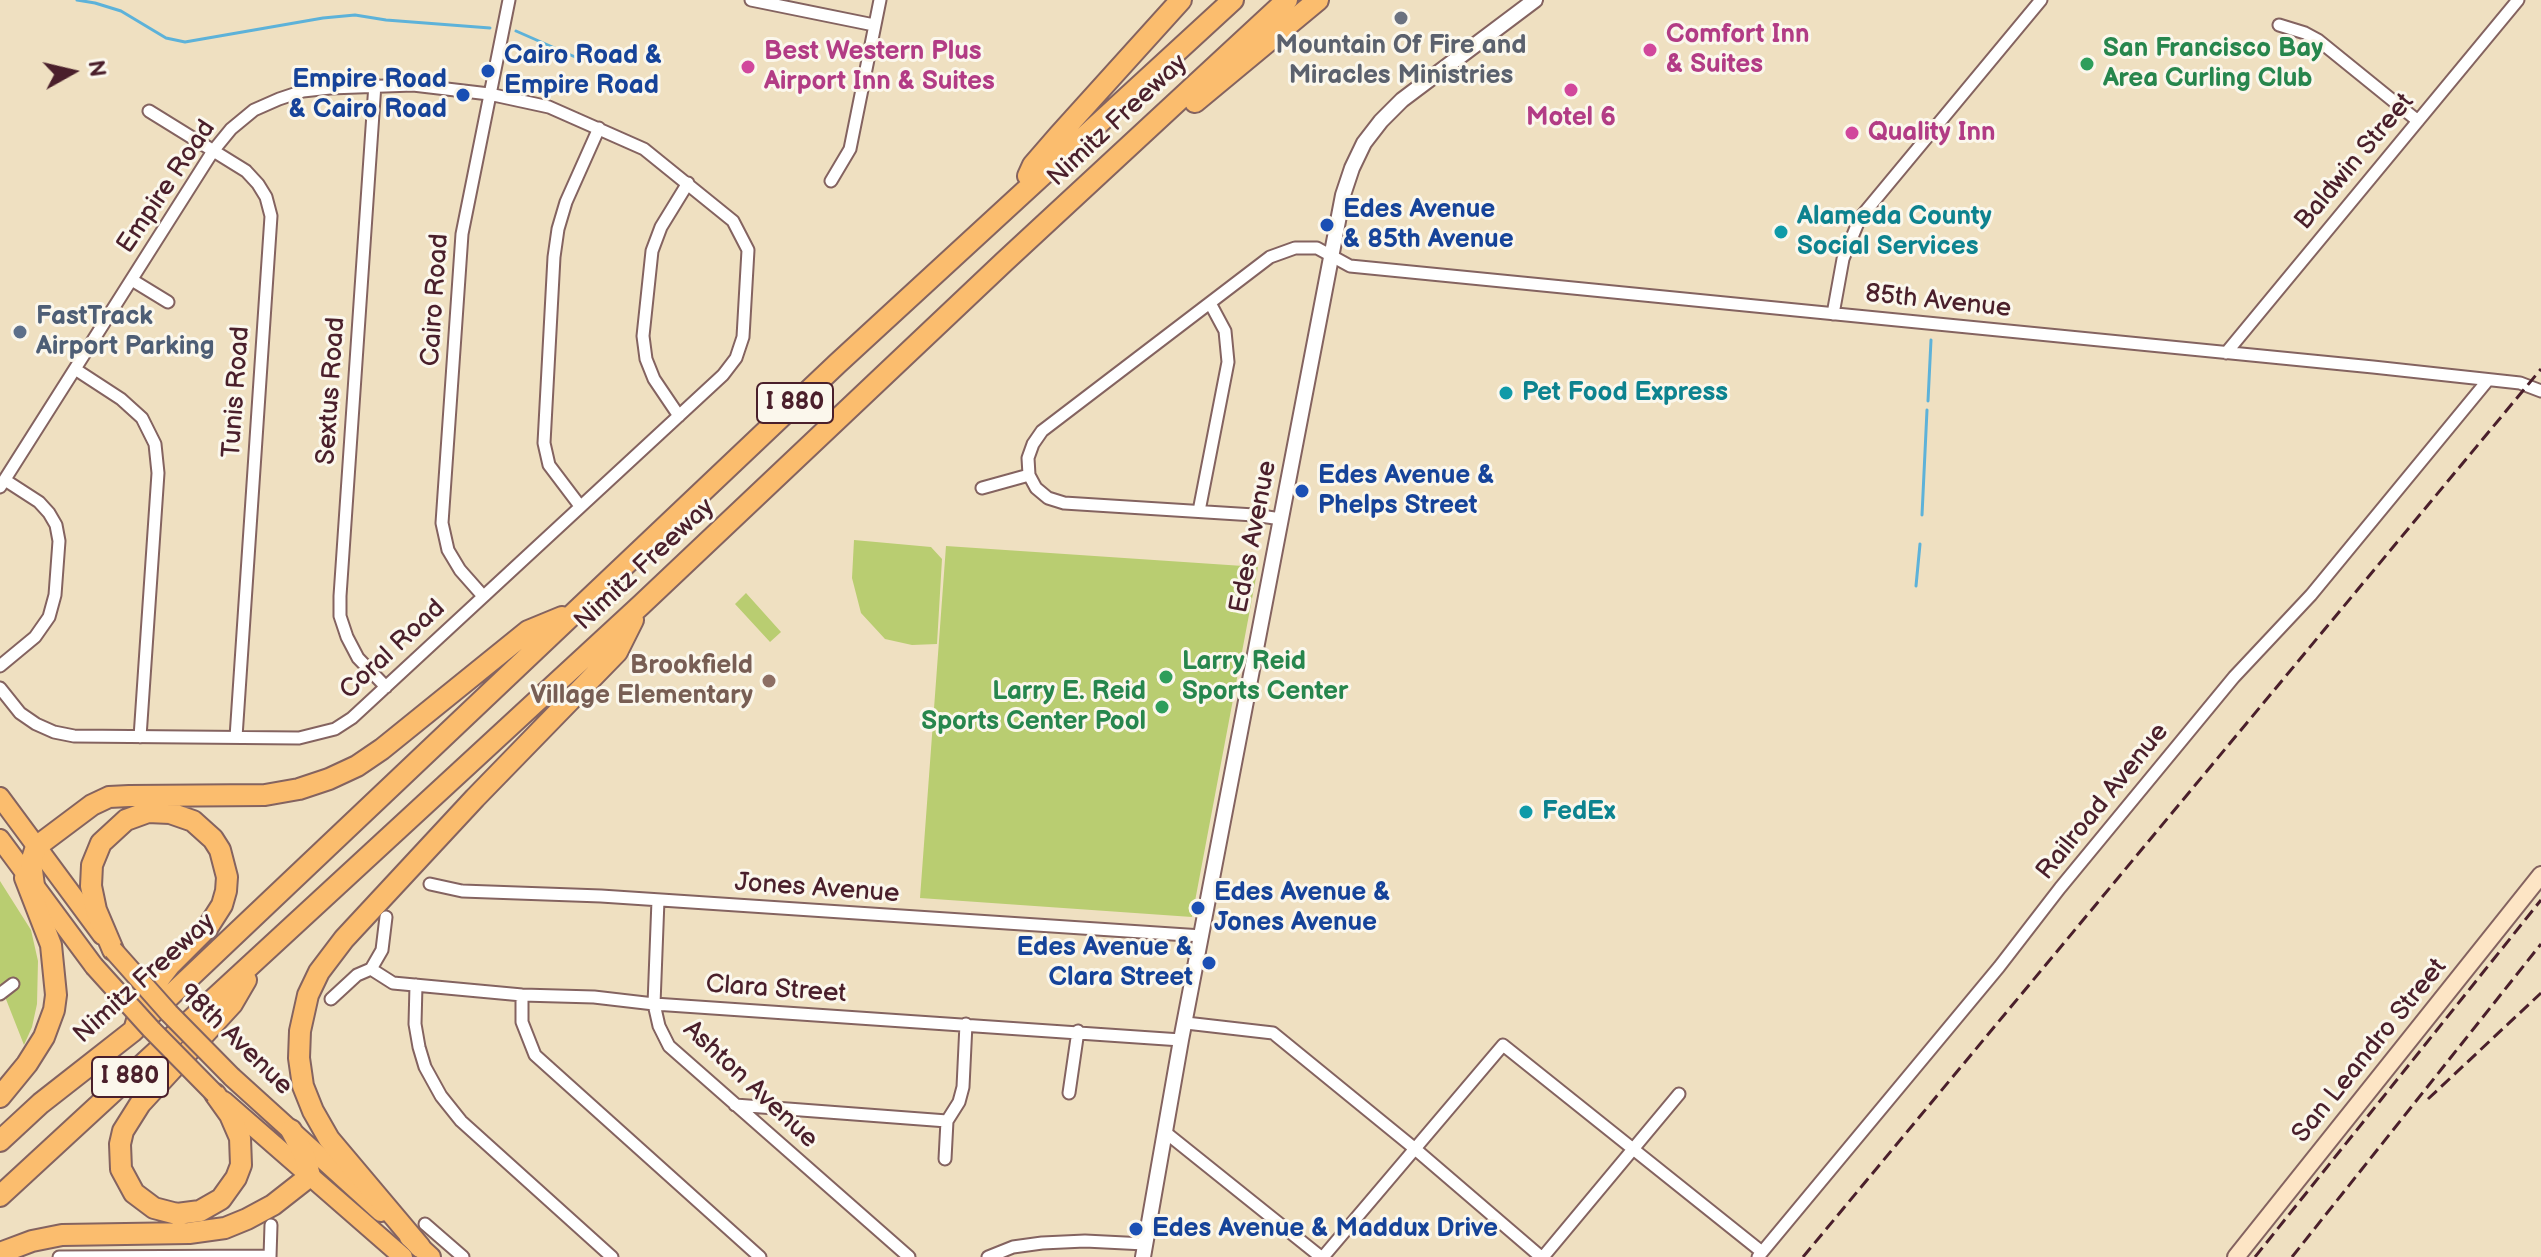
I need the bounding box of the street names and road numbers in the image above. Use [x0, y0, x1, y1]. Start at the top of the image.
street label: Nimitz Freeway [1042, 48, 1194, 194]
street label: Baldwin Street [2289, 87, 2421, 237]
street label: Empire Road [111, 114, 223, 260]
street label: Cairo Road [416, 233, 456, 367]
street label: 85th Avenue [1863, 279, 2013, 325]
street label: Sextus Road [311, 316, 353, 466]
street label: Tunis Road [217, 325, 257, 459]
road number: I 880 [757, 383, 833, 423]
street label: Edes Avenue [1224, 458, 1284, 616]
street label: Nimitz Freeway [569, 492, 721, 638]
street label: Coral Road [334, 593, 452, 707]
street label: Railroad Avenue [2030, 717, 2176, 887]
street label: Jones Avenue [734, 868, 900, 910]
street label: Nimitz Freeway [68, 907, 222, 1051]
street label: San Leandro Street [2286, 953, 2454, 1149]
street label: Clara Street [705, 970, 847, 1010]
street label: 98th Avenue [171, 978, 299, 1102]
street label: Ashton Avenue [676, 1015, 824, 1155]
road number: I 880 [92, 1057, 168, 1097]

